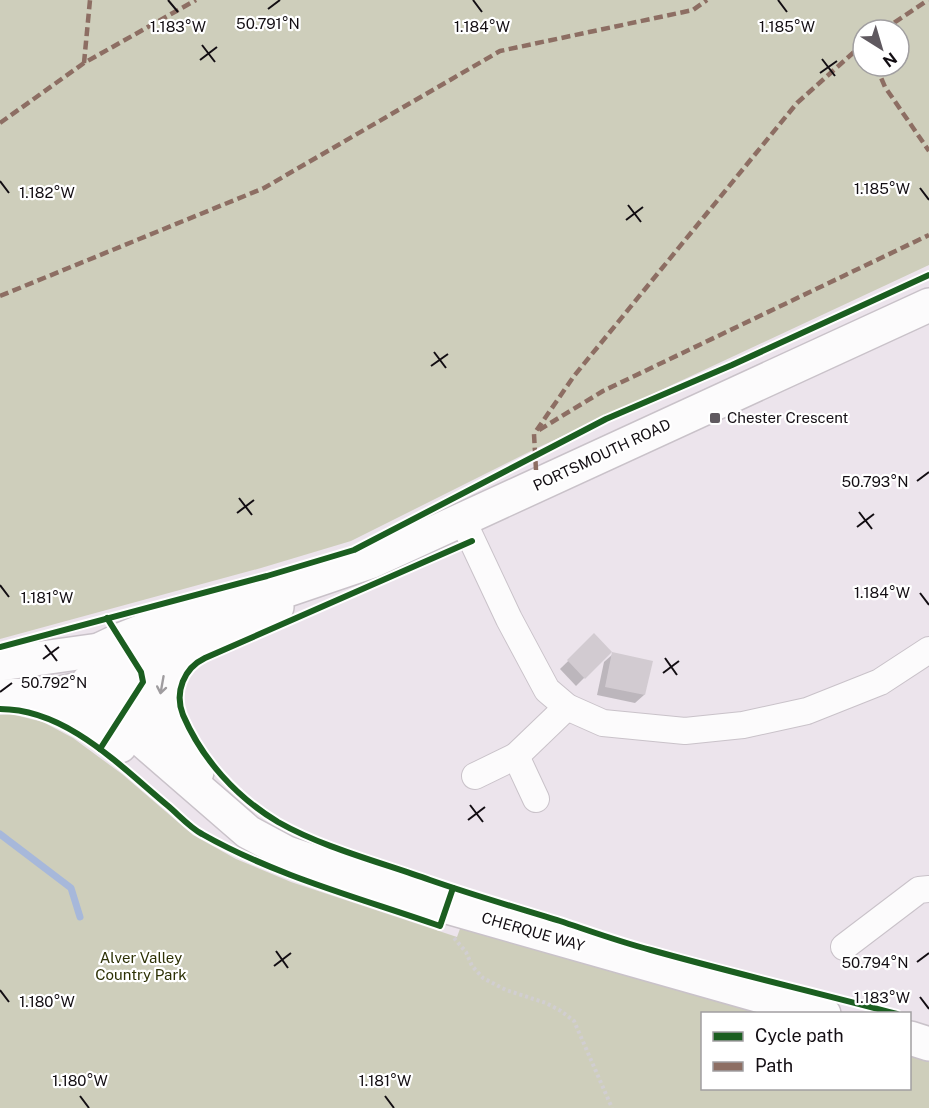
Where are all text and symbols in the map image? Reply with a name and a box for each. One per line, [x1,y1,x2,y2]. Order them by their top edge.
text: 50.791°N [236,15,300,32]
text: 1.183°W [150,18,206,35]
text: 1.184°W [454,18,510,35]
text: 1.185°W [759,18,815,35]
north arrow [851,18,911,78]
text: N [879,48,900,71]
text: 1.185°W [854,180,910,197]
text: 1.182°W [19,184,75,201]
place label: Chester Crescent [727,409,849,426]
marker: Chester Crescent [708,411,722,425]
street label: PORTSMOUTH ROAD [530,415,673,494]
text: 50.793°N [841,473,909,490]
text: 1.184°W [854,584,910,601]
text: 1.181°W [21,589,73,606]
text: 50.792°N [21,674,87,691]
one-way arrow [156,675,167,694]
street label: CHERQUE WAY [480,909,587,954]
park label: Alver Valley Country Park [95,949,187,983]
text: 50.794°N [841,954,909,971]
text: 1.183°W [854,989,910,1006]
text: 1.180°W [19,993,75,1010]
legend [701,1012,911,1090]
text: Cycle path [755,1025,844,1046]
text: Path [755,1055,793,1076]
text: 1.180°W [52,1072,108,1089]
text: 1.181°W [359,1072,411,1089]

